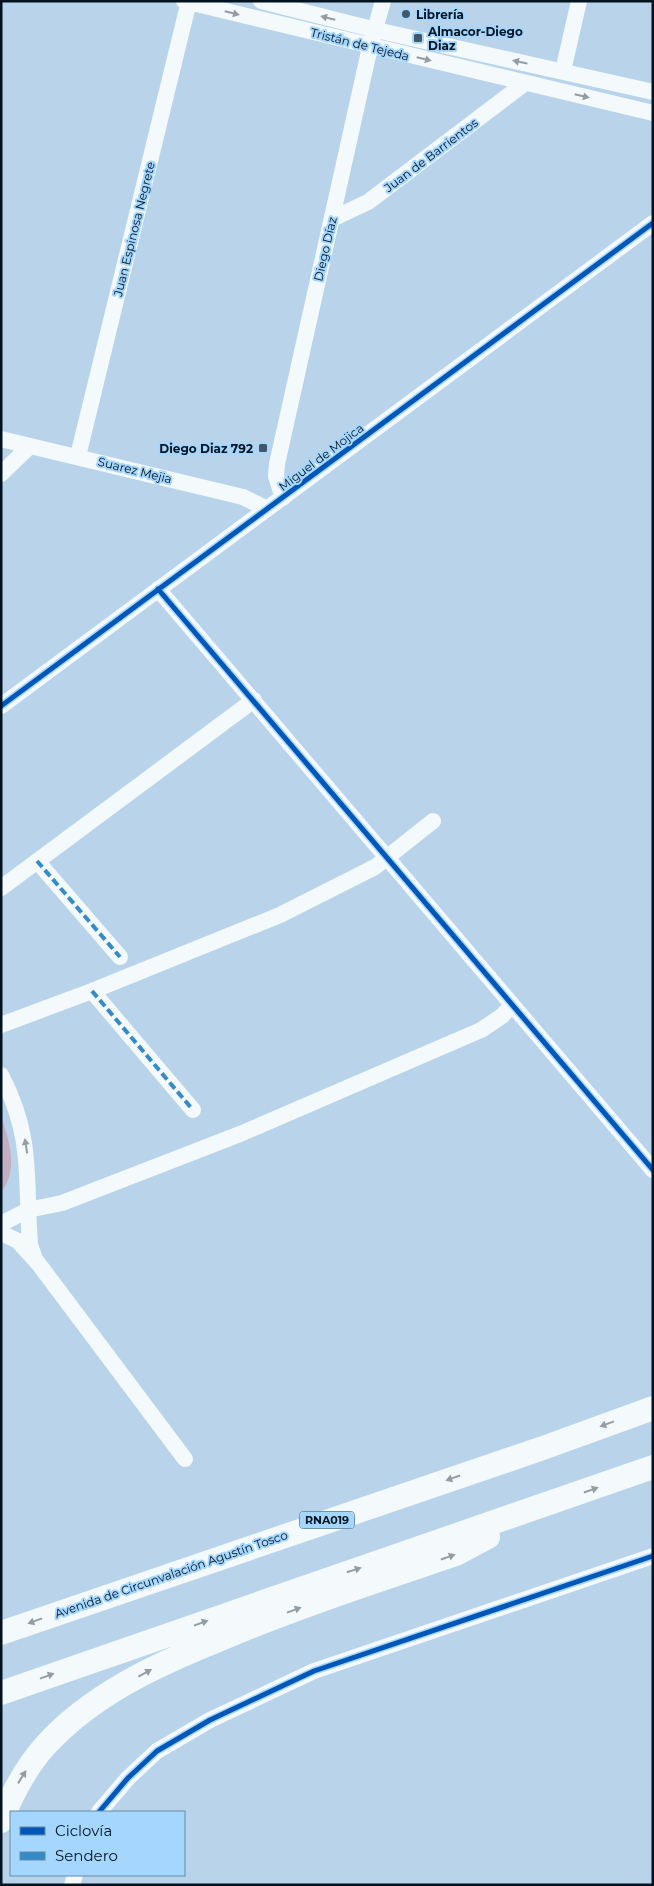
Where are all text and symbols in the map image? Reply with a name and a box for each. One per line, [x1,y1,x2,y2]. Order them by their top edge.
place label: Librería [416,7,464,22]
marker: Librería [400,8,412,20]
one-way arrow [224,9,239,17]
one-way arrow [321,14,336,22]
street label: Tristán de Tejeda [309,24,411,64]
place label: Almacor-Diego Diaz [427,24,523,53]
marker: Almacor-Diego Diaz [412,32,424,44]
one-way arrow [416,55,431,63]
one-way arrow [512,58,527,66]
one-way arrow [574,92,589,100]
street label: Juan de Barrientos [381,115,481,196]
street label: Juan Espinosa Negrete [110,160,158,299]
street label: Diego Díaz [310,215,340,283]
street label: Miguel de Mojica [276,420,366,494]
place label: Diego Diaz 792 [159,441,253,456]
marker: Diego Diaz 792 [257,442,269,454]
street label: Suarez Mejia [96,454,174,486]
one-way arrow [21,1137,29,1153]
one-way arrow [599,1420,614,1428]
one-way arrow [446,1474,461,1482]
one-way arrow [584,1485,599,1493]
road number: RNA019 [300,1512,354,1528]
street label: Avenida de Circunvalación Agustín Tosco [53,1527,289,1621]
one-way arrow [441,1553,456,1561]
one-way arrow [347,1566,362,1573]
one-way arrow [287,1606,302,1614]
one-way arrow [27,1617,42,1625]
one-way arrow [193,1619,208,1626]
one-way arrow [137,1669,152,1677]
one-way arrow [40,1672,55,1680]
one-way arrow [18,1771,27,1784]
legend [10,1811,185,1876]
text: Ciclovía [55,1821,112,1840]
text: Sendero [55,1846,118,1865]

